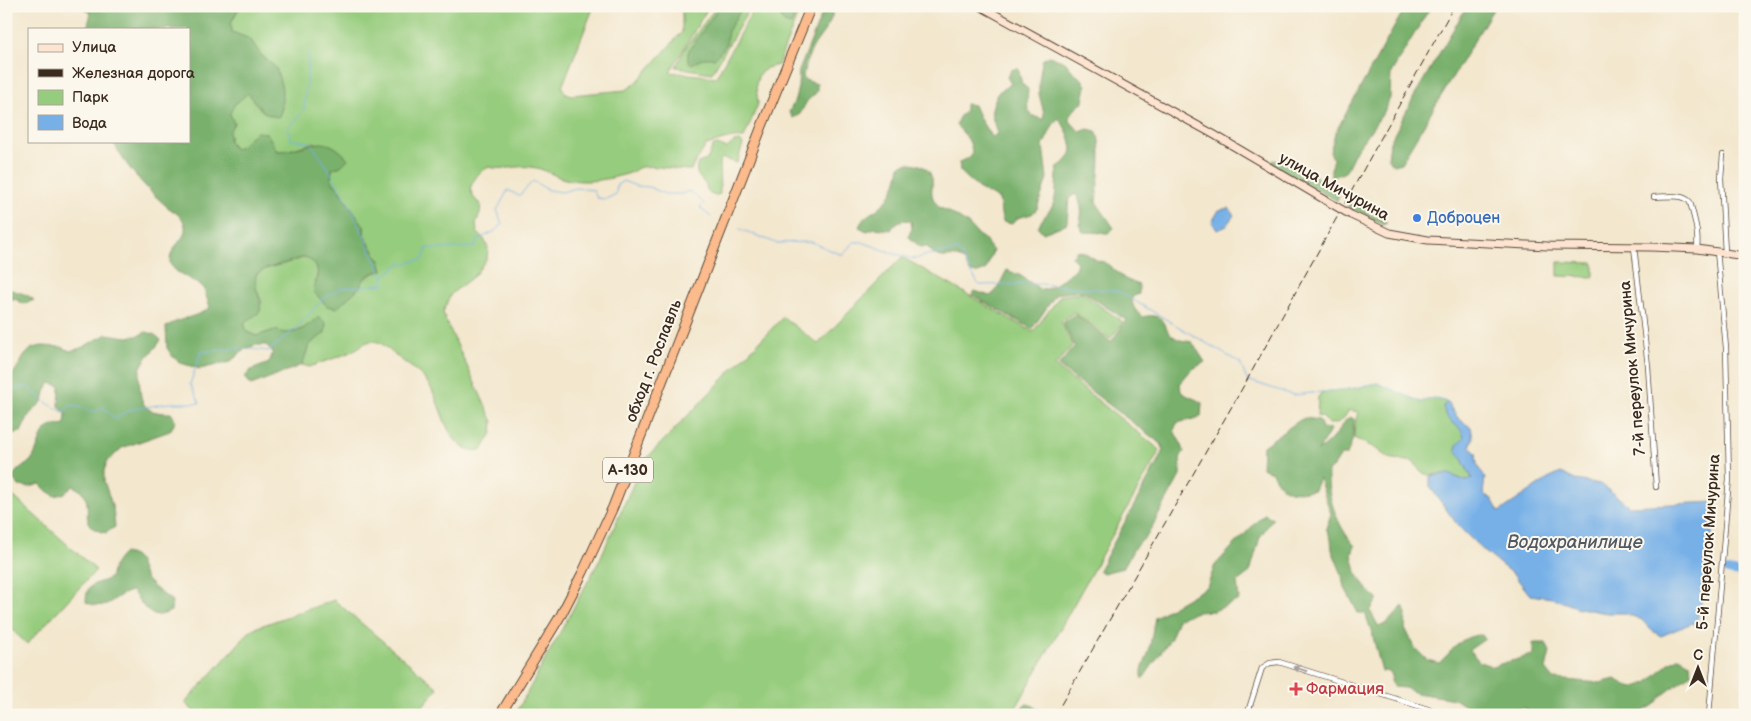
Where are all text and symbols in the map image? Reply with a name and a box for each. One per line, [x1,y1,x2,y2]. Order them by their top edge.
legend [28,28,190,142]
text: Улица [72,38,117,57]
text: Железная дорога [72,64,195,83]
text: Парк [72,88,109,107]
text: Вода [72,114,107,133]
street label: улица Мичурина [1276,149,1393,225]
place label: Доброцен [1427,209,1500,228]
marker: Доброцен [1411,212,1423,224]
street label: 7-й переулок Мичурина [1616,279,1650,456]
street label: обход г. Рославль [622,297,686,425]
street label: 5-й переулок Мичурина [1693,453,1725,631]
road number: А-130 [603,458,653,482]
water label: Водохранилище [1507,532,1643,553]
north arrow [1674,644,1724,694]
text: С [1693,647,1703,664]
one-way arrow [1292,664,1307,672]
place label: Фармация [1306,680,1384,699]
marker: Фармация [1290,683,1302,695]

